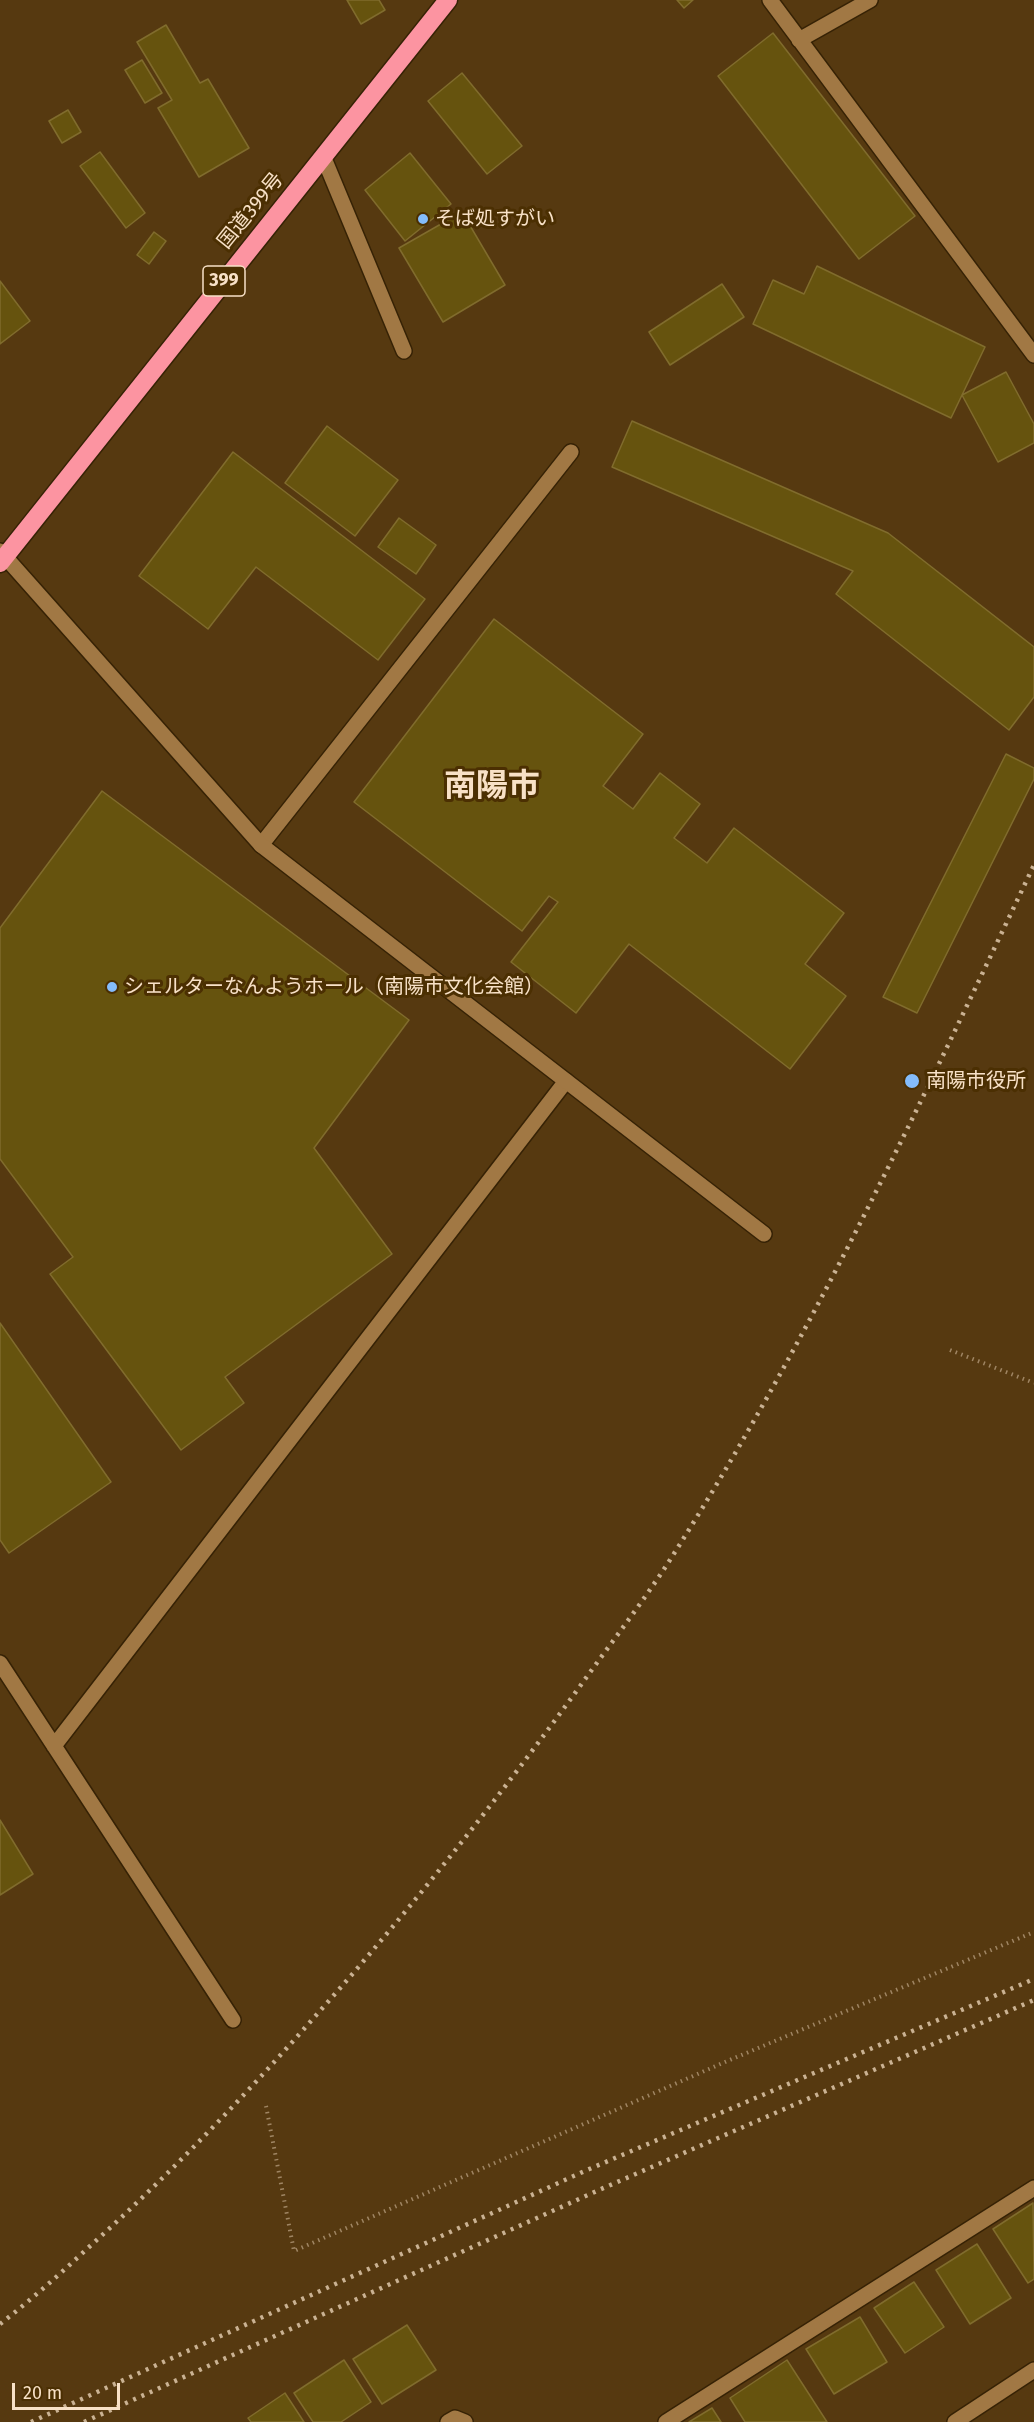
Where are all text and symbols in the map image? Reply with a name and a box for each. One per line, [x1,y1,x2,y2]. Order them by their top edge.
street label: 国道399号 [213,168,289,254]
place label: そば処すがい [435,207,555,231]
marker: そば処すがい [416,212,430,226]
road number: 399 [203,266,245,296]
district label: 南陽市 [444,768,540,806]
place label: シェルターなんようホール（南陽市文化会館） [124,975,544,999]
marker: シェルターなんようホール（南陽市文化会館） [105,980,119,994]
place label: 南陽市役所 [926,1069,1026,1093]
marker: 南陽市役所 [903,1072,921,1090]
scale bar [15,2371,123,2409]
text: 20 m [23,2382,62,2404]

